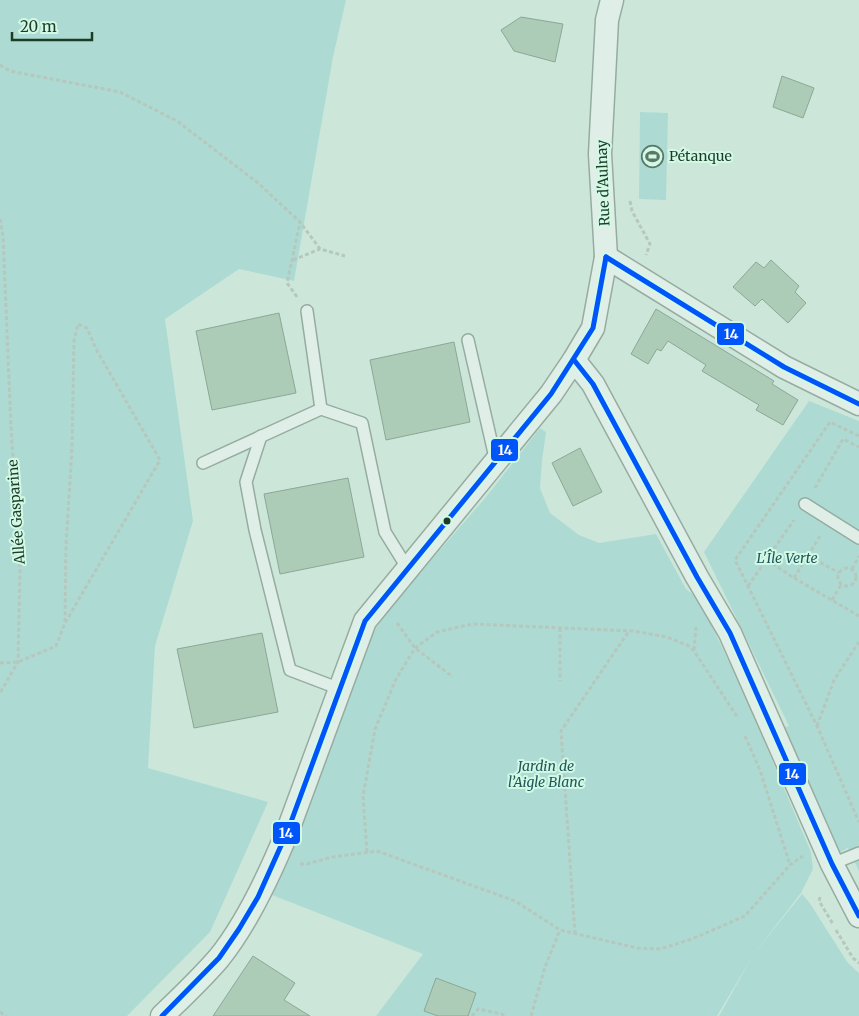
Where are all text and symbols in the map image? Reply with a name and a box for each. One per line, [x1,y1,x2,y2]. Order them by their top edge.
scale bar [12,10,92,42]
text: 20 m [20,17,57,36]
street label: Rue d'Aulnay [592,139,614,227]
sports icon: Pétanque [641,144,665,168]
place label: Pétanque [669,147,732,165]
line badge: 14 [716,322,745,346]
text: 14 [724,325,738,343]
line badge: 14 [490,438,519,462]
text: 14 [498,441,512,459]
street label: Allée Gasparine [3,459,29,566]
unlabelled marker [442,516,452,526]
park label: L'Île Verte [756,549,818,567]
park label: Jardin de l’Aigle Blanc [508,757,585,791]
line badge: 14 [778,762,807,786]
text: 14 [785,765,799,783]
line badge: 14 [272,821,301,845]
text: 14 [279,824,293,842]

